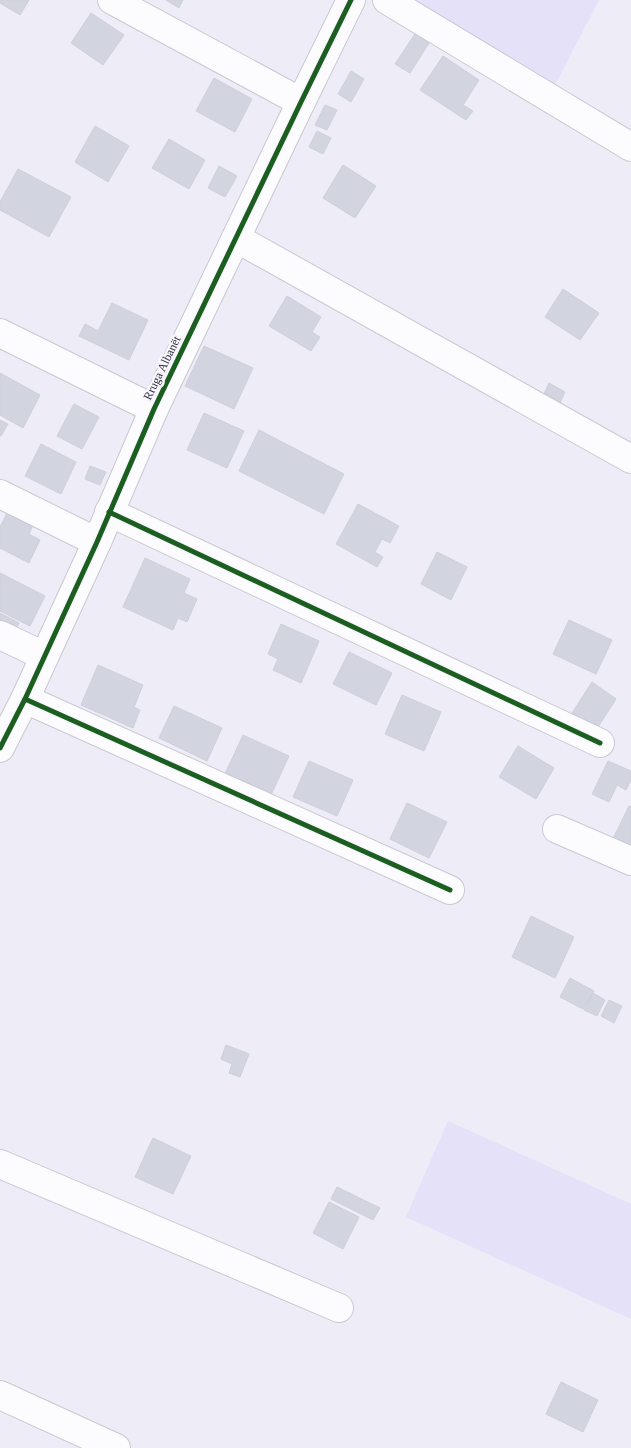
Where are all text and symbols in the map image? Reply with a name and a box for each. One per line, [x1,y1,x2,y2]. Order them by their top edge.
street label: Rruga Albanët [140,333,184,402]

